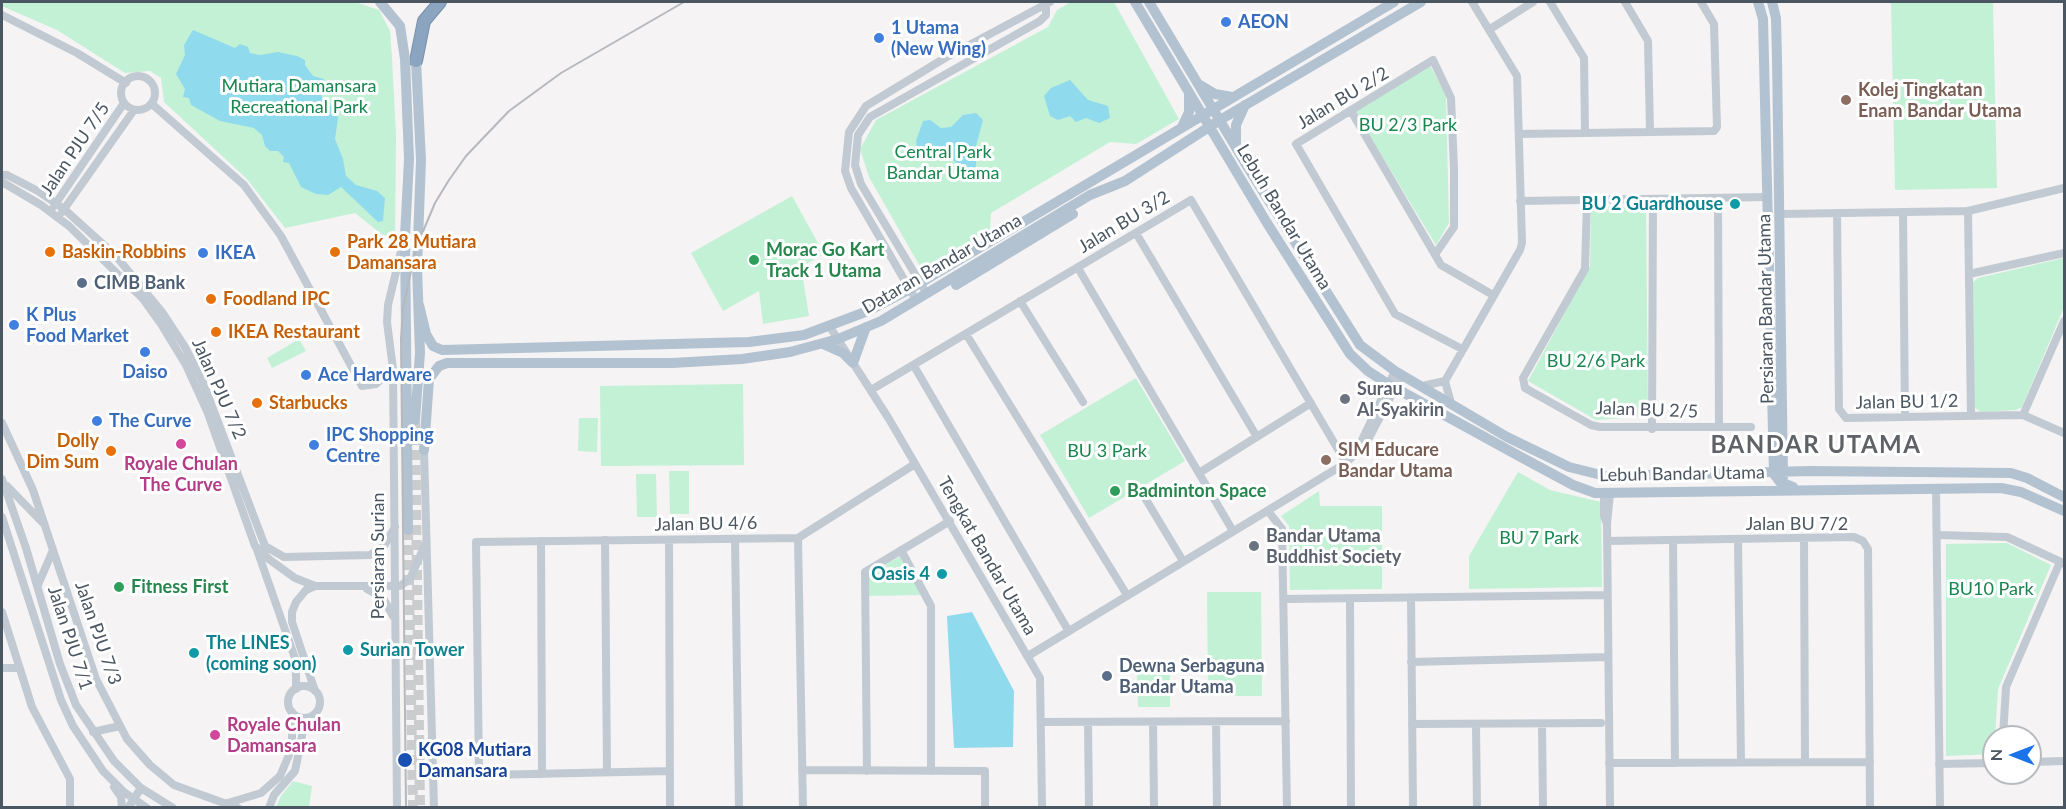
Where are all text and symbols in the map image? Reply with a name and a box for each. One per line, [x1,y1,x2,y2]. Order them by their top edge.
place label: AEON [1238,11,1289,33]
marker: AEON [1219,15,1233,29]
place label: 1 Utama (New Wing) [891,17,986,60]
marker: 1 Utama (New Wing) [872,31,886,45]
street label: Jalan BU 2/2 [1293,62,1393,134]
park label: Mutiara Damansara Recreational Park [222,75,376,118]
place label: Kolej Tingkatan Enam Bandar Utama [1858,79,2022,122]
marker: Kolej Tingkatan Enam Bandar Utama [1839,93,1853,107]
street label: Jalan PJU 7/5 [36,98,114,200]
park label: BU 2/3 Park [1359,114,1457,136]
street label: Lebuh Bandar Utama [1232,140,1336,294]
park label: Central Park Bandar Utama [887,141,999,184]
street label: Jalan BU 3/2 [1074,186,1174,258]
place label: BU 2 Guardhouse [1582,193,1723,215]
marker: BU 2 Guardhouse [1728,197,1742,211]
street label: Dataran Bandar Utama [858,210,1026,318]
street label: Persiaran Bandar Utama [1754,214,1778,404]
place label: Park 28 Mutiara Damansara [347,231,476,274]
place label: Morac Go Kart Track 1 Utama [766,239,884,282]
place label: Baskin-Robbins [62,241,186,263]
place label: IKEA [215,242,256,264]
marker: Baskin-Robbins [43,245,57,259]
marker: Park 28 Mutiara Damansara [328,245,342,259]
marker: IKEA [196,246,210,260]
marker: Morac Go Kart Track 1 Utama [747,253,761,267]
place label: CIMB Bank [94,272,185,294]
marker: CIMB Bank [75,276,89,290]
place label: Foodland IPC [223,288,330,310]
marker: Foodland IPC [204,292,218,306]
place label: K Plus Food Market [26,304,129,346]
marker: K Plus Food Market [7,318,21,332]
place label: IKEA Restaurant [228,321,360,343]
marker: IKEA Restaurant [209,325,223,339]
street label: Jalan PJU 7/2 [187,335,251,443]
marker: Daiso [138,345,152,359]
park label: BU 2/6 Park [1547,350,1645,372]
place label: Daiso [122,361,168,383]
place label: Ace Hardware [318,364,432,386]
marker: Ace Hardware [299,368,313,382]
place label: Surau Al-Syakirin [1357,378,1444,420]
street label: Jalan BU 1/2 [1856,390,1958,414]
place label: Starbucks [269,392,348,414]
marker: Surau Al-Syakirin [1338,392,1352,406]
marker: Starbucks [250,396,264,410]
street label: Jalan BU 2/5 [1595,397,1699,423]
place label: The Curve [109,410,191,432]
marker: The Curve [90,414,104,428]
place label: IPC Shopping Centre [326,424,434,466]
place label: Dolly Dim Sum [27,430,99,472]
district label: BANDAR UTAMA [1711,431,1921,459]
marker: Royale Chulan The Curve [174,437,188,451]
marker: IPC Shopping Centre [307,438,321,452]
place label: SIM Educare Bandar Utama [1338,439,1453,482]
park label: BU 3 Park [1067,440,1147,462]
marker: Dolly Dim Sum [104,444,118,458]
place label: Royale Chulan The Curve [124,453,238,496]
marker: SIM Educare Bandar Utama [1319,453,1333,467]
street label: Lebuh Bandar Utama [1599,462,1765,486]
street label: Tengkat Bandar Utama [933,473,1041,639]
place label: Badminton Space [1127,480,1266,502]
marker: Badminton Space [1108,484,1122,498]
street label: Persiaran Surian [367,493,389,619]
street label: Jalan BU 4/6 [655,512,757,536]
street label: Jalan BU 7/2 [1746,513,1848,535]
place label: Bandar Utama Buddhist Society [1266,525,1401,568]
park label: BU 7 Park [1499,527,1579,549]
marker: Bandar Utama Buddhist Society [1247,539,1261,553]
place label: Oasis 4 [871,563,930,585]
marker: Oasis 4 [935,567,949,581]
place label: Fitness First [131,576,228,598]
park label: BU10 Park [1948,578,2034,600]
street label: Jalan PJU 7/3 [70,579,126,687]
marker: Fitness First [112,580,126,594]
street label: Jalan PJU 7/1 [43,583,97,693]
place label: The LINES (coming soon) [206,632,316,674]
place label: Surian Tower [360,639,464,661]
marker: Surian Tower [341,643,355,657]
marker: The LINES (coming soon) [187,646,201,660]
place label: Dewna Serbaguna Bandar Utama [1119,655,1265,698]
marker: Dewna Serbaguna Bandar Utama [1100,669,1114,683]
place label: Royale Chulan Damansara [227,714,341,756]
north arrow [1982,725,2042,785]
marker: Royale Chulan Damansara [208,728,222,742]
place label: KG08 Mutiara Damansara [418,739,531,782]
text: N [1986,749,2005,761]
marker: KG08 Mutiara Damansara [396,751,414,769]

